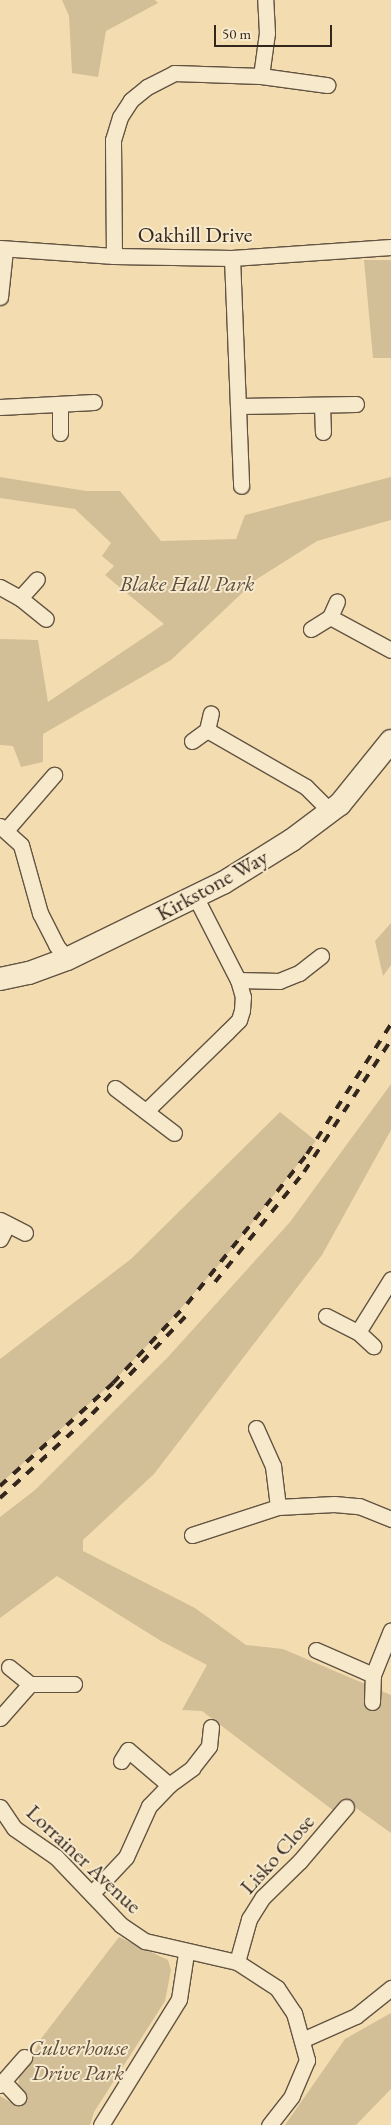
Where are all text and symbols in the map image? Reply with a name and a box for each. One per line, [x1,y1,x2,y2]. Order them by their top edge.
scale bar [216,15,334,47]
text: 50 m [222,24,251,43]
street label: Oakhill Drive [138,222,252,248]
park label: Blake Hall Park [120,571,254,597]
street label: Kirkstone Way [152,843,272,927]
street label: Lorrainer Avenue [21,1799,147,1919]
street label: Lisko Close [234,1809,320,1899]
park label: Culverhouse Drive Park [28,2034,128,2086]

